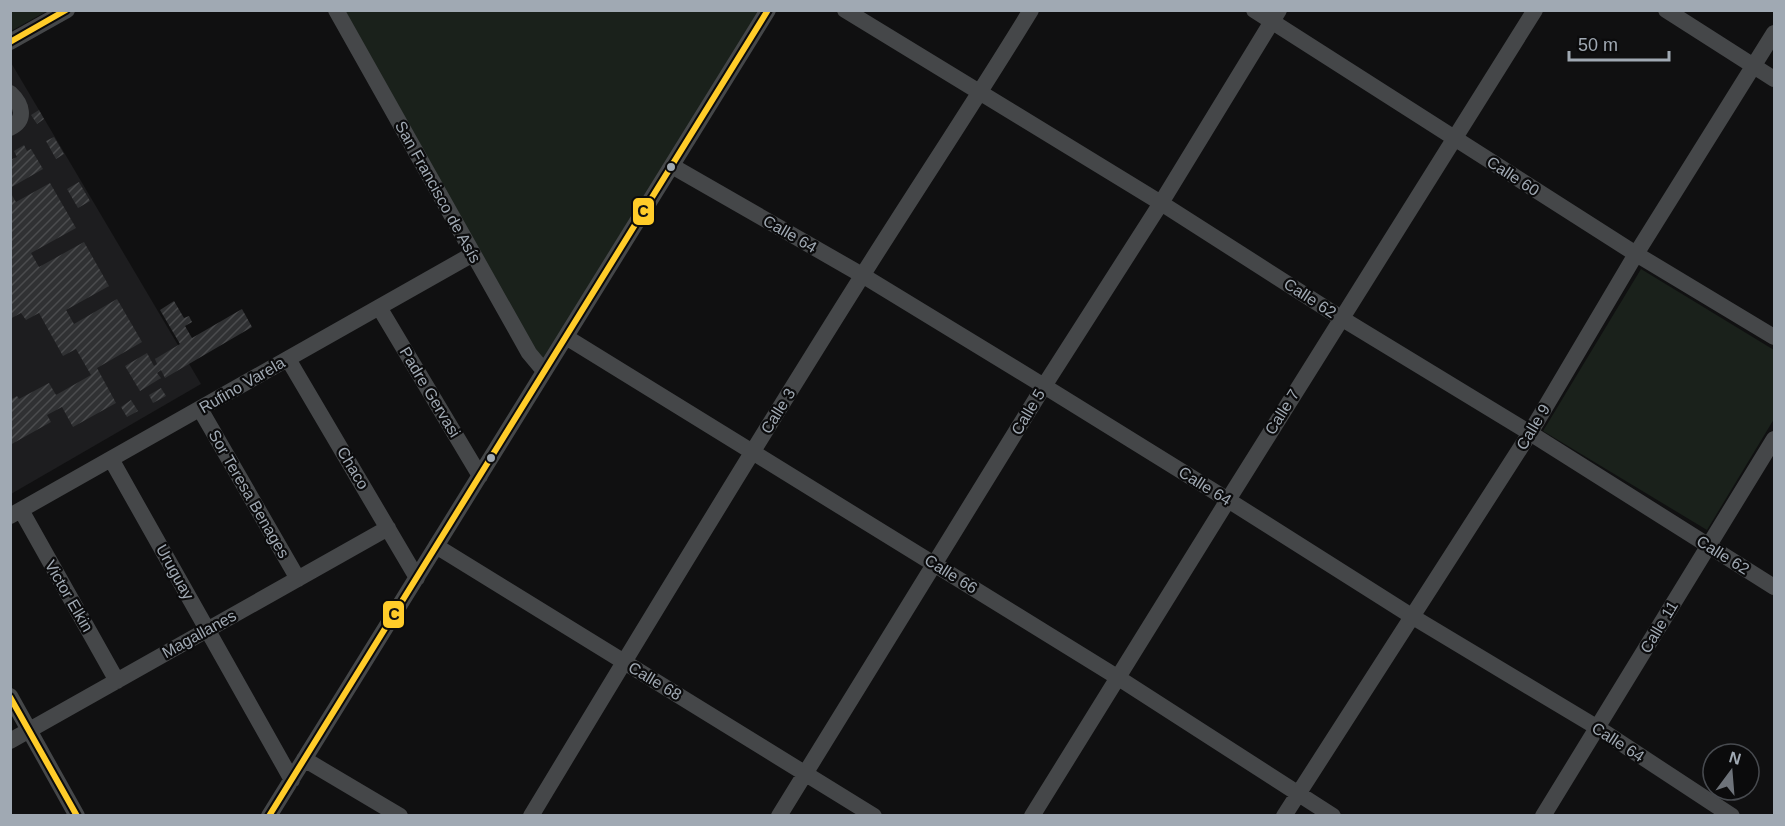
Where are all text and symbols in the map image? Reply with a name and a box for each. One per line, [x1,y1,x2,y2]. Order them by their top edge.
scale bar [1569,24,1670,62]
text: 50 m [1578,35,1618,55]
street label: San Francisco de Asís [392,118,484,266]
street label: Calle 60 [1484,153,1542,199]
unlabelled marker [665,161,677,173]
line badge: C [632,197,655,226]
text: C [637,203,649,220]
street label: Calle 64 [760,212,820,256]
street label: Calle 62 [1281,275,1339,321]
street label: Padre Gervasi [396,344,464,440]
street label: Rufino Varela [196,354,288,416]
street label: Calle 3 [758,385,798,437]
street label: Calle 5 [1008,386,1048,438]
street label: Calle 7 [1262,386,1302,438]
street label: Calle 9 [1513,401,1553,453]
street label: Sor Teresa Benages [205,427,293,561]
street label: Chaco [334,444,372,492]
unlabelled marker [485,452,497,464]
street label: Calle 64 [1176,463,1234,509]
street label: Calle 62 [1694,532,1752,578]
street label: Uruguay [153,541,197,603]
street label: Calle 66 [922,551,980,597]
street label: Victor Elkin [42,557,96,635]
street label: Calle 11 [1637,598,1681,656]
line badge: C [382,600,405,629]
text: C [388,606,400,623]
street label: Magallanes [159,607,239,661]
street label: Calle 68 [625,659,685,703]
street label: Calle 64 [1589,719,1647,765]
north arrow [1701,742,1761,802]
text: N [1727,748,1743,768]

